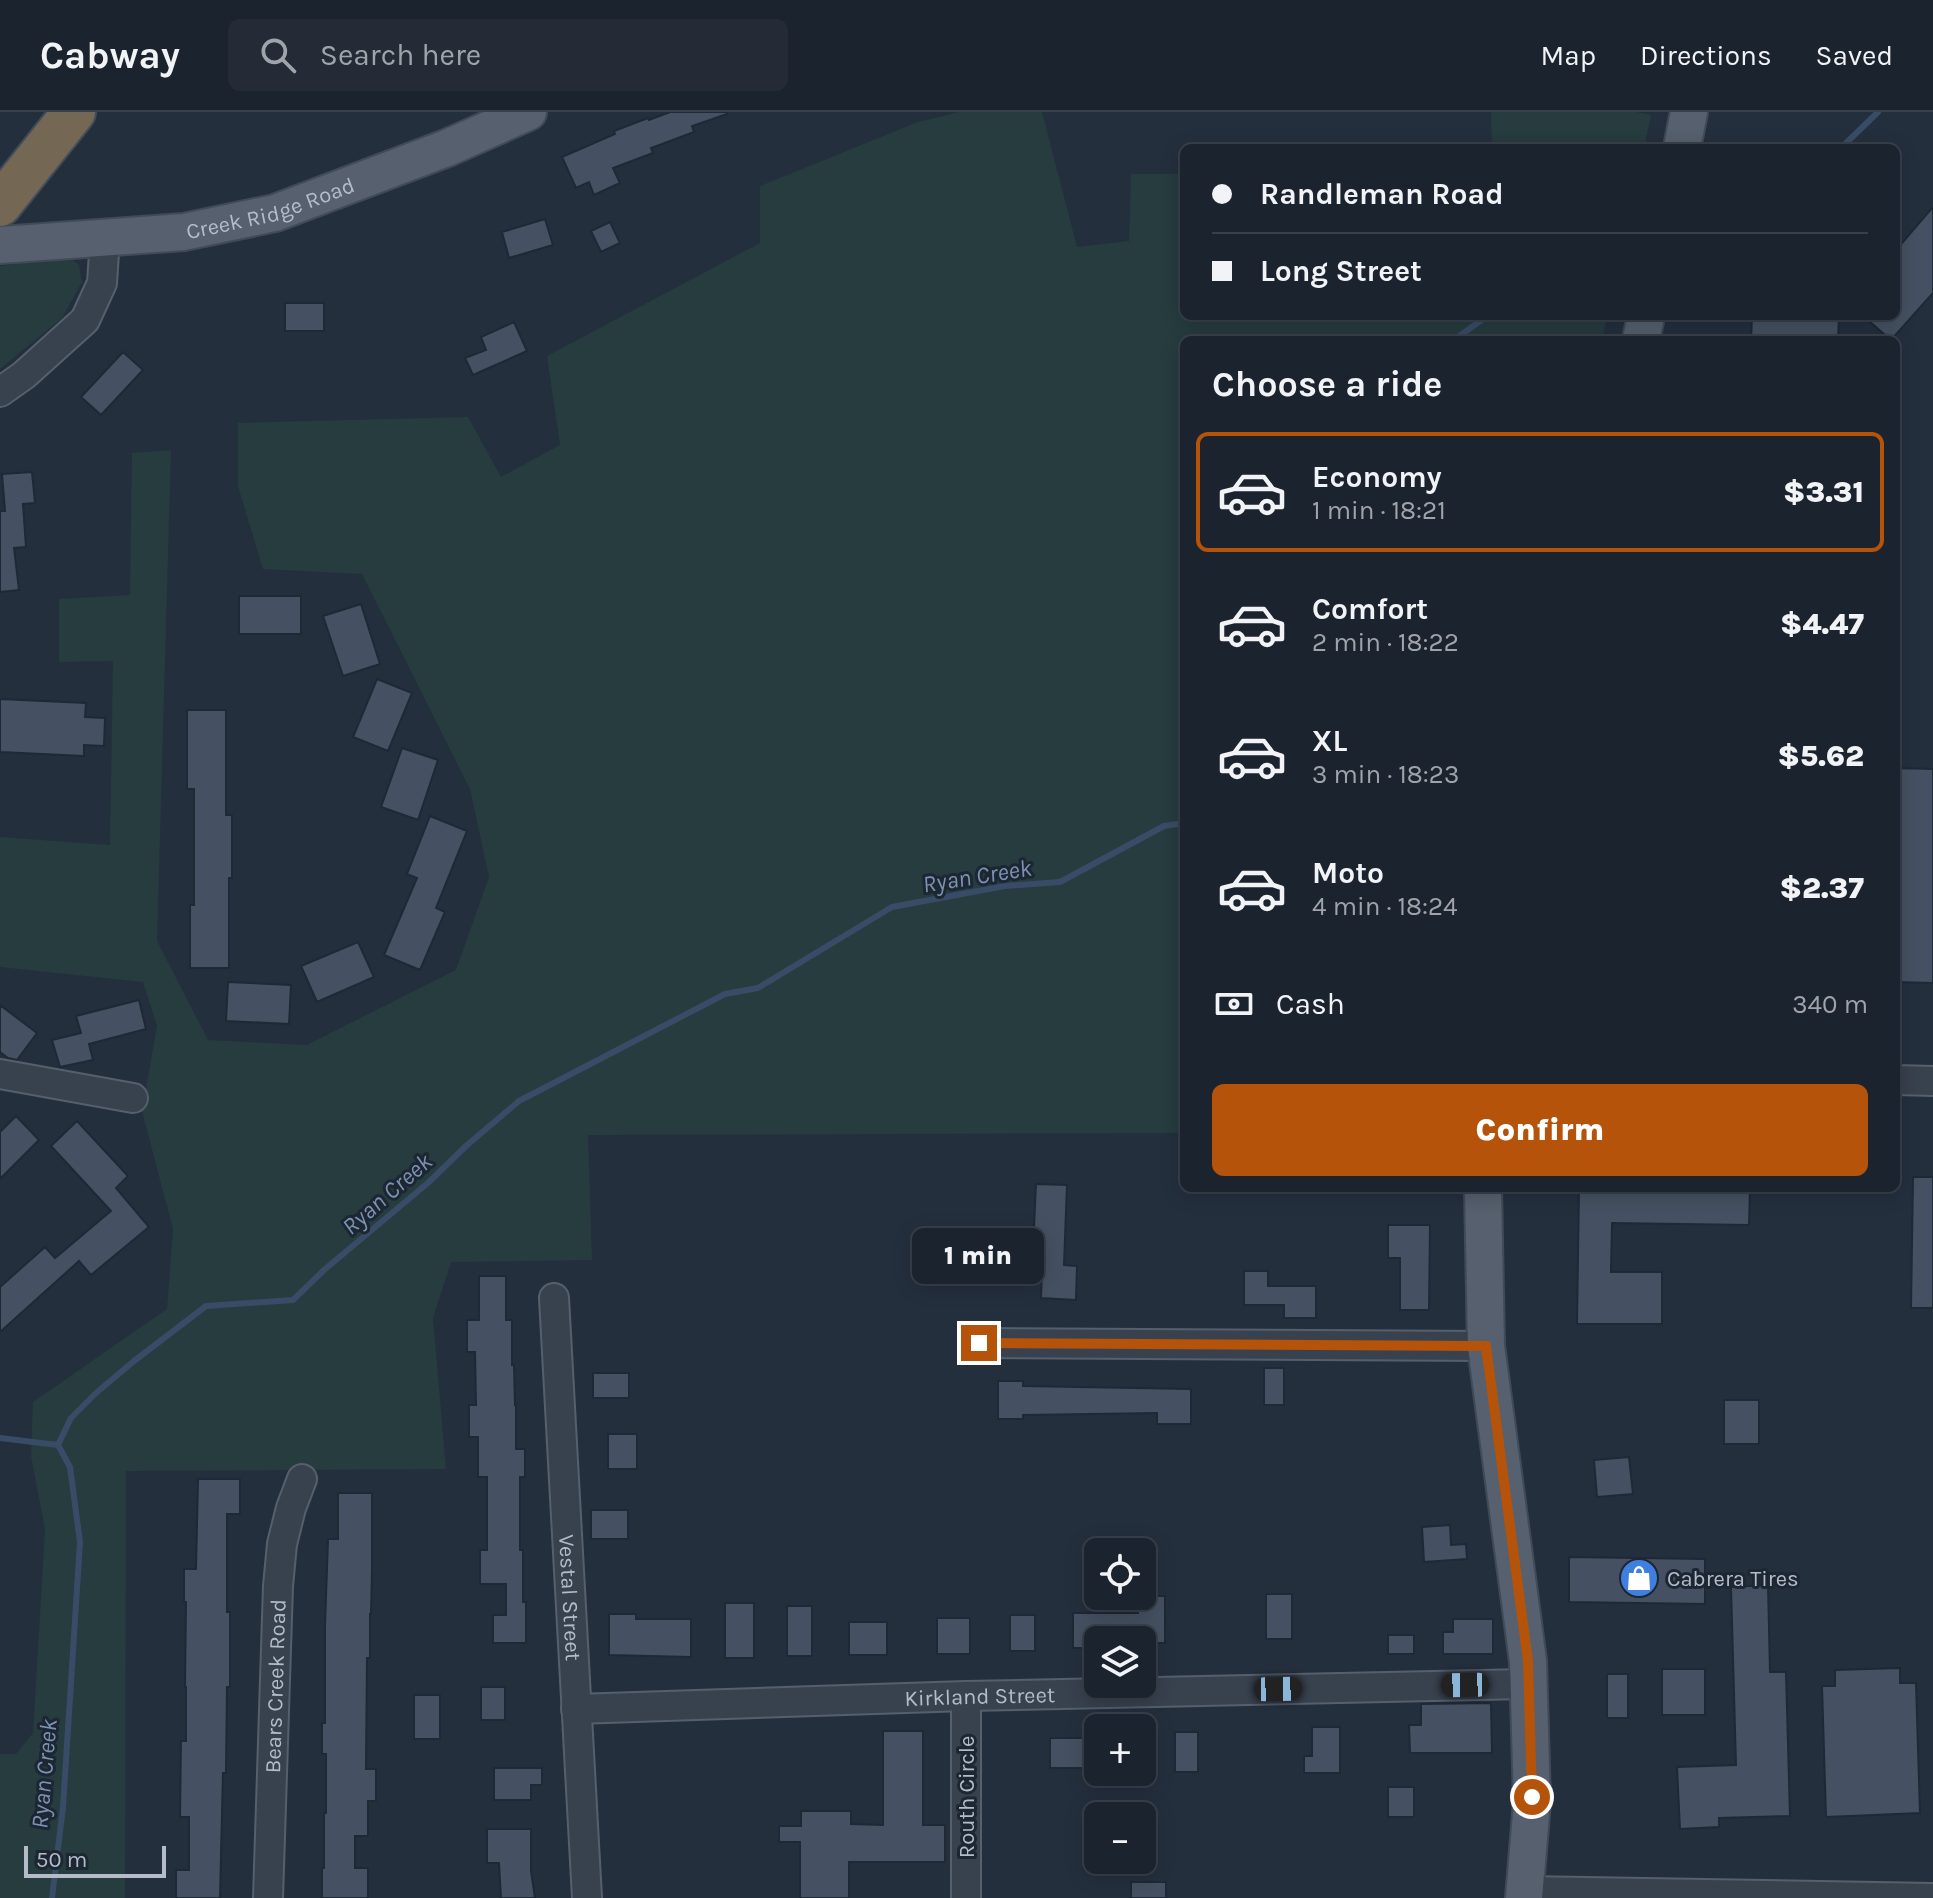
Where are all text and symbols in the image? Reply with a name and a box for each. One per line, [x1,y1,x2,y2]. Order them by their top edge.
search box [228,19,788,91]
text: Cabway [40,33,180,78]
icon: search [256,33,300,77]
text: Search here [320,37,481,73]
text: Map [1541,39,1596,72]
text: Directions [1640,39,1772,72]
text: Saved [1816,39,1893,72]
street label: Creek Ridge Road [184,172,358,245]
text: Randleman Road [1260,176,1504,212]
text: Long Street [1260,253,1422,289]
text: Choose a ride [1212,363,1442,405]
icon: car [1216,456,1288,528]
text: Economy [1312,459,1442,495]
text: $3.31 [1783,474,1864,510]
text: 1 min · 18:21 [1312,495,1446,526]
icon: car [1216,588,1288,660]
text: Comfort [1312,591,1428,627]
text: $4.47 [1780,606,1864,642]
text: 2 min · 18:22 [1312,627,1459,658]
icon: car [1216,720,1288,792]
text: XL [1312,723,1347,759]
text: $5.62 [1778,738,1864,774]
text: 3 min · 18:23 [1312,759,1459,790]
icon: car [1216,852,1288,924]
water label: Ryan Creek [921,853,1034,898]
text: Moto [1312,855,1384,891]
text: $2.37 [1779,870,1864,906]
text: 4 min · 18:24 [1312,891,1458,922]
icon: cash [1212,982,1256,1026]
text: Cash [1276,986,1345,1022]
text: 340 m [1792,989,1868,1020]
button: Confirm [1212,1084,1868,1176]
water label: Ryan Creek [336,1147,438,1241]
callout: 1 min [913,1227,1045,1283]
text: 1 min [944,1240,1012,1271]
route end [961,1325,997,1361]
street label: Vestal Street [553,1534,586,1662]
map controls [1084,1538,1156,1874]
button: locate [1084,1538,1156,1610]
shop icon: Cabrera Tires [1618,1557,1660,1599]
place label: Cabrera Tires [1667,1566,1799,1592]
street label: Bears Creek Road [260,1599,292,1774]
button: layers [1084,1626,1156,1698]
car [1441,1673,1489,1697]
car [1254,1677,1302,1701]
street label: Kirkland Street [904,1682,1055,1712]
button: + [1084,1714,1156,1786]
water label: Ryan Creek [25,1717,63,1830]
street label: Routh Circle [954,1736,980,1858]
route start [1514,1779,1550,1815]
button: − [1084,1802,1156,1874]
scale bar [24,1842,166,1878]
text: 50 m [36,1847,87,1873]

